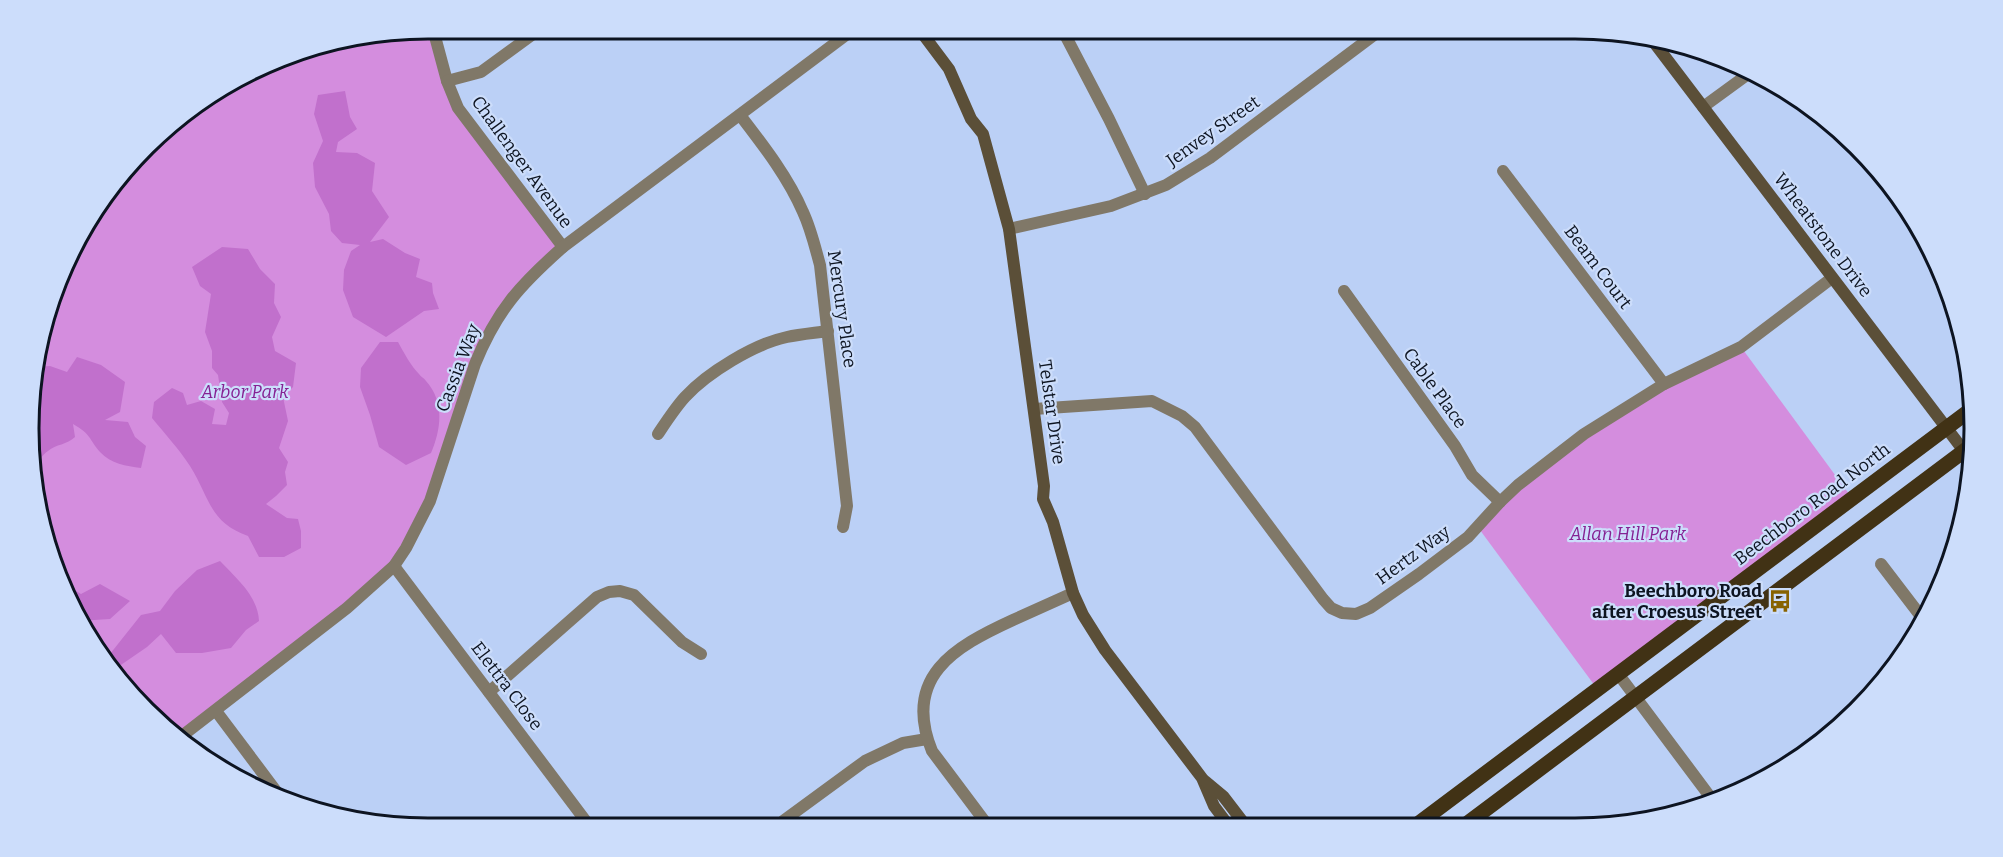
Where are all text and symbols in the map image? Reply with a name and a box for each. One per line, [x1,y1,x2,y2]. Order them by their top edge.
street label: Jenvey Street [1161,90,1264,172]
street label: Challenger Avenue [467,92,577,232]
street label: Wheatstone Drive [1769,169,1877,301]
street label: Beam Court [1559,221,1637,314]
street label: Mercury Place [823,249,861,369]
street label: Cassia Way [431,320,485,415]
street label: Cable Place [1398,343,1472,433]
street label: Telstar Drive [1034,358,1070,466]
park label: Arbor Park [200,381,289,403]
street label: Beechboro Road North [1730,438,1894,570]
street label: Hertz Way [1372,520,1455,589]
park label: Allan Hill Park [1569,523,1686,545]
place label: Beechboro Road after Croesus Street [1592,580,1762,623]
bus stop icon: Beechboro Road after Croesus Street [1767,588,1793,614]
street label: Elettra Close [467,637,547,735]

